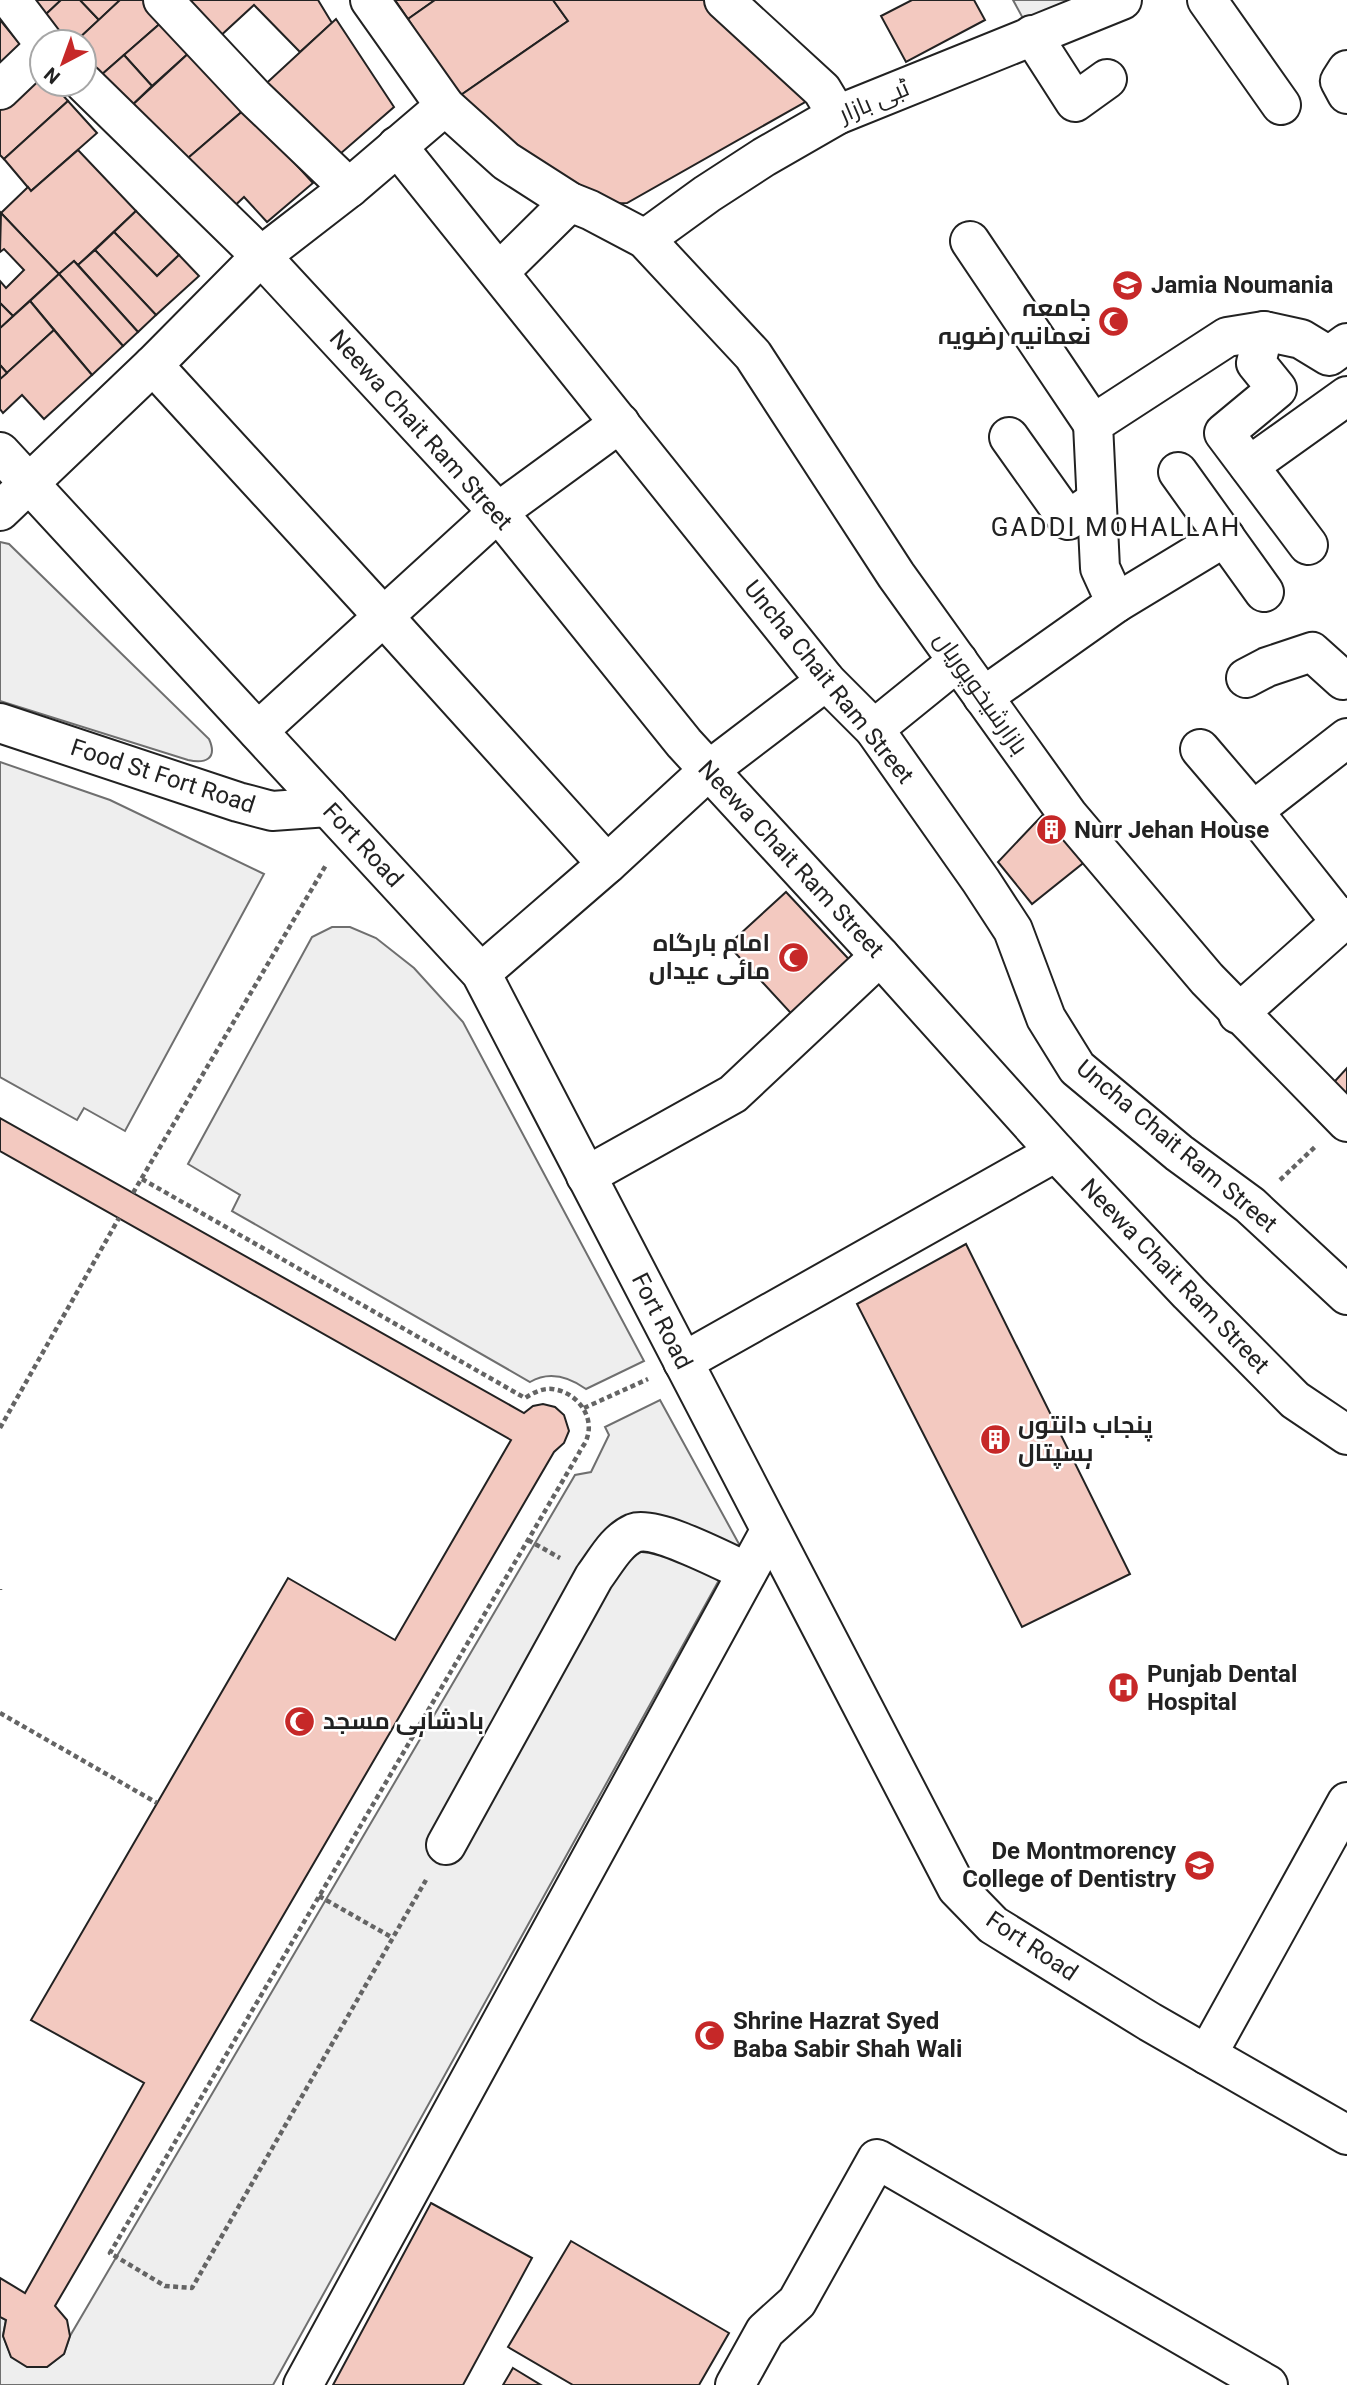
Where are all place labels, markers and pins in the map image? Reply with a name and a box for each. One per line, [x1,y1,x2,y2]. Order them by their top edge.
school or university icon: Jamia Noumania [1111,268,1145,302]
place label: Jamia Noumania [1151,271,1334,299]
place label: جامعہ نعمانیہ رضویہ [938,294,1091,350]
mosque icon: جامعہ نعمانیہ رضویہ [1097,305,1131,339]
building icon: Nurr Jehan House [1034,813,1068,847]
place label: Nurr Jehan House [1074,816,1269,844]
place label: امام بارگاہ مائی عیداں [649,929,770,985]
mosque icon: امام بارگاہ مائی عیداں [776,940,810,974]
place label: پنجاب دانتوں ہسپتال [1018,1411,1153,1469]
building icon: پنجاب دانتوں ہسپتال [978,1422,1012,1456]
place label: Punjab Dental Hospital [1147,1660,1297,1716]
hospital icon: Punjab Dental Hospital [1107,1671,1141,1705]
mosque icon: بادشاہی مسجد [283,1704,317,1738]
place label: بادشاہی مسجد [323,1707,484,1737]
place label: De Montmorency College of Dentistry [962,1837,1177,1893]
school or university icon: De Montmorency College of Dentistry [1182,1848,1216,1882]
place label: Shrine Hazrat Syed Baba Sabir Shah Wali [733,2007,962,2063]
mosque icon: Shrine Hazrat Syed Baba Sabir Shah Wali [693,2018,727,2052]

